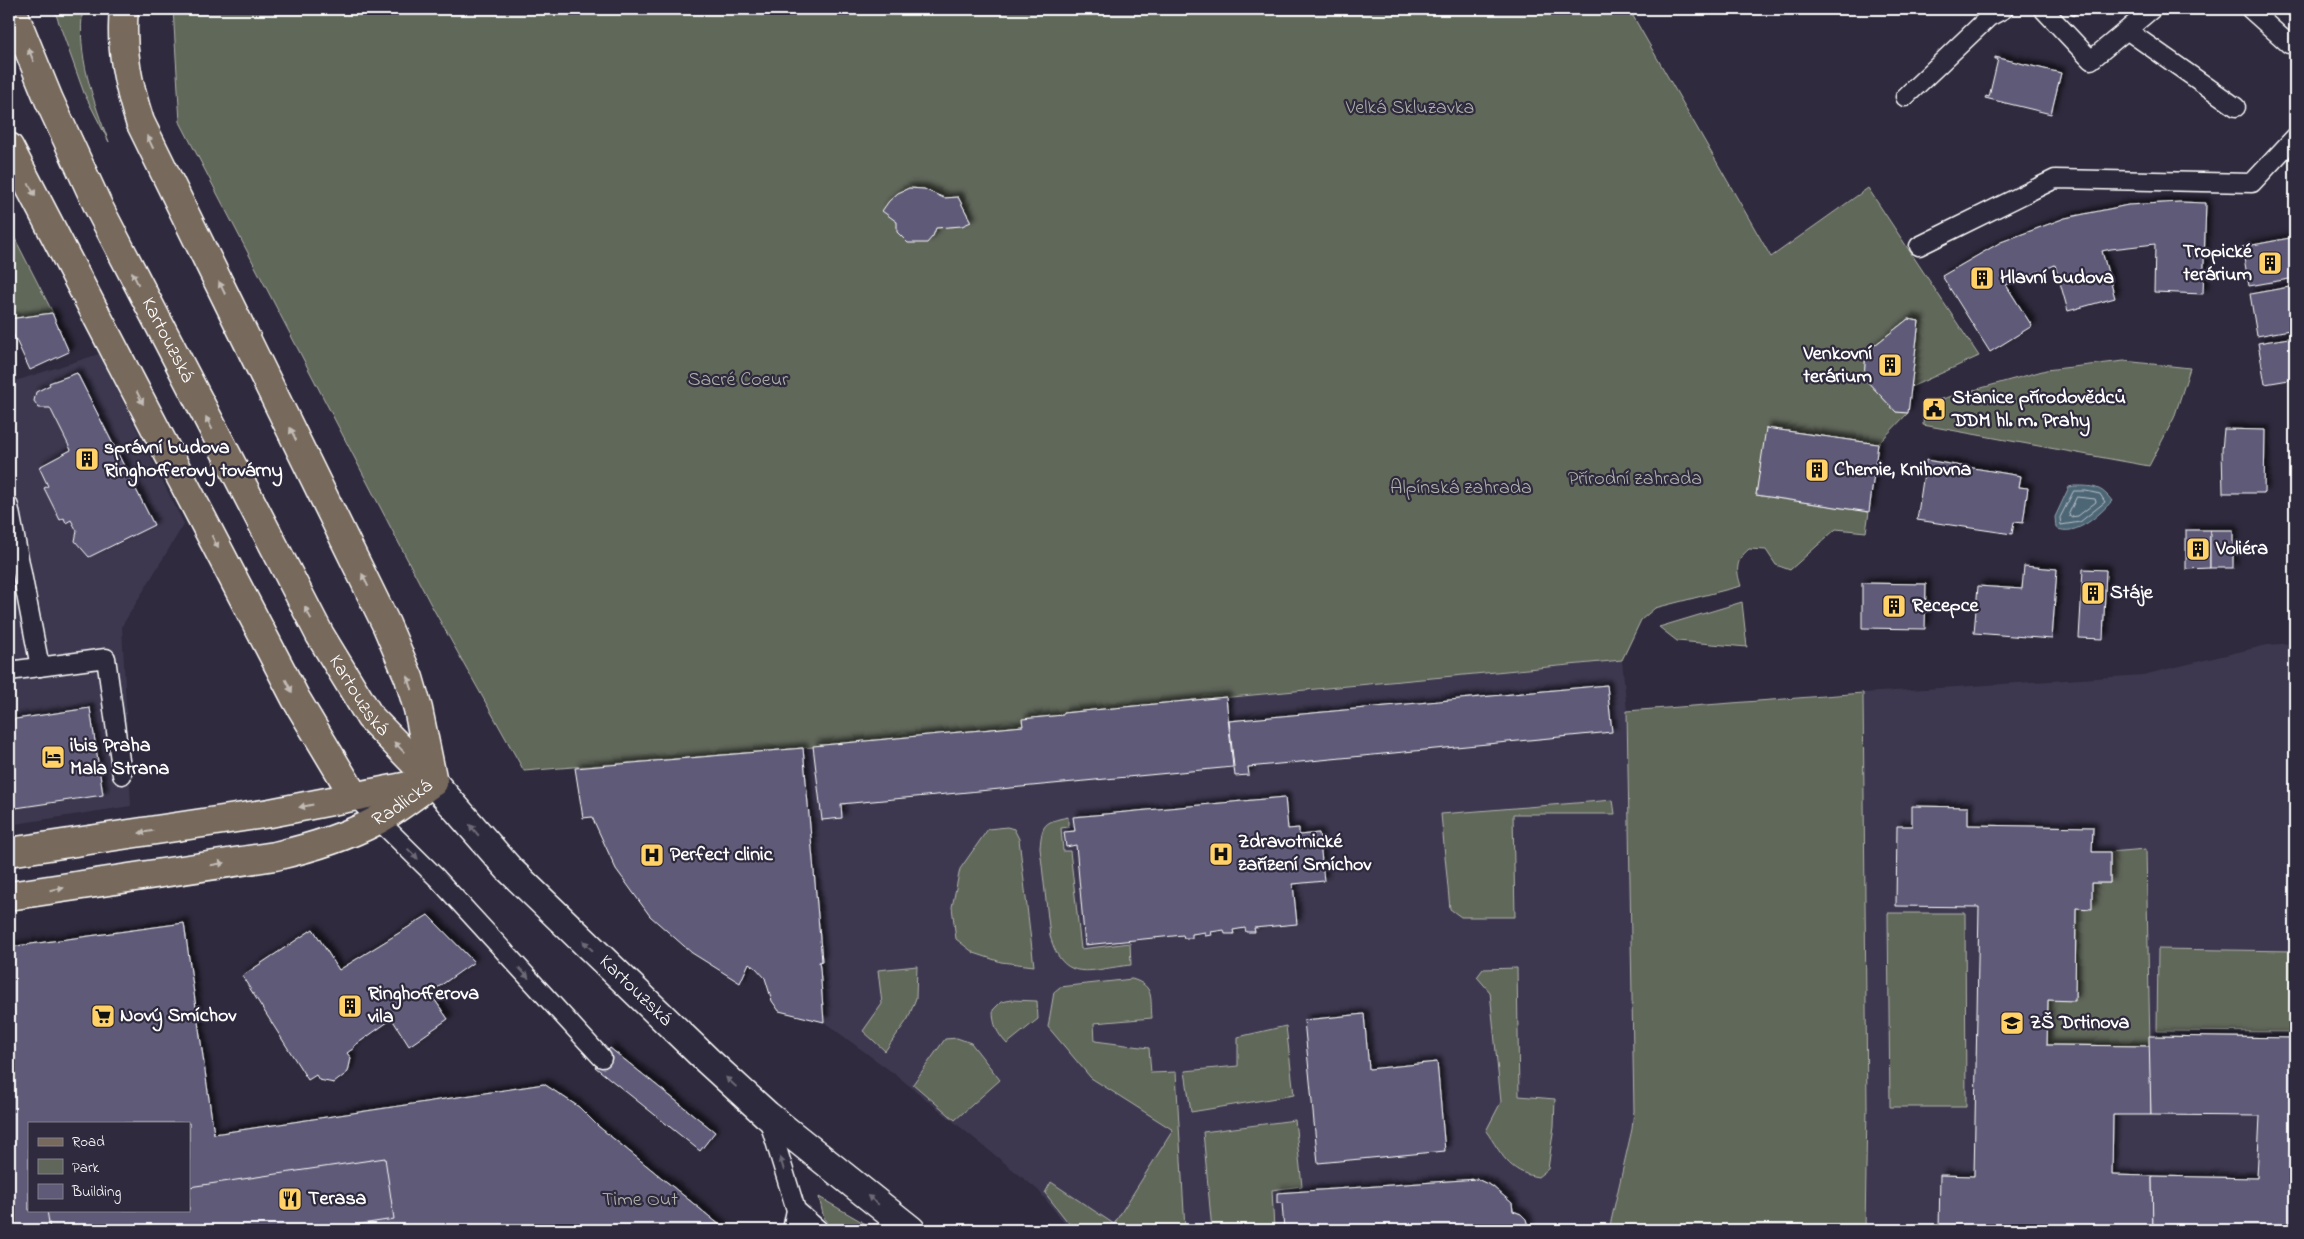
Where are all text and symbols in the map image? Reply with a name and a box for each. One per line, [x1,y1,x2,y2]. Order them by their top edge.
one-way arrow [26,48,34,62]
park label: Velká Skluzavka [1345,94,1474,123]
one-way arrow [146,135,154,150]
one-way arrow [27,183,36,197]
place label: Tropické terárium [2182,238,2253,290]
building icon: Tropické terárium [2257,250,2283,276]
place label: Hlavní budova [2000,264,2114,293]
building icon: Hlavní budova [1969,265,1995,291]
one-way arrow [131,271,139,285]
one-way arrow [218,281,226,296]
street label: Kartouzská [133,292,202,388]
place label: Venkovní terárium [1802,340,1872,392]
building icon: Venkovní terárium [1877,352,1903,378]
park label: Sacré Coeur [688,366,789,395]
place label: Stanice přírodovědců DDM hl. m. Prahy [1951,384,2126,437]
one-way arrow [136,390,144,405]
public building icon: Stanice přírodovědců DDM hl. m. Prahy [1921,396,1947,422]
one-way arrow [205,415,213,430]
one-way arrow [289,427,297,442]
place label: správní budova Ringhofferovy továrny [104,434,283,487]
building icon: správní budova Ringhofferovy továrny [74,446,100,472]
place label: Chemie, Knihovna [1834,456,1972,485]
building icon: Chemie, Knihovna [1804,457,1830,483]
park label: Přírodní zahrada [1568,465,1702,494]
park label: Alpínská zahrada [1390,474,1532,503]
one-way arrow [211,535,219,549]
place label: Voliéra [2215,535,2268,564]
building icon: Voliéra [2185,536,2211,562]
one-way arrow [360,573,368,587]
place label: Stáje [2110,579,2154,608]
building icon: Stáje [2080,580,2106,606]
place label: Recepce [1912,592,1980,621]
building icon: Recepce [1881,593,1907,619]
one-way arrow [304,606,312,620]
street label: Kartouzská [321,649,396,743]
one-way arrow [406,676,414,691]
one-way arrow [285,679,293,693]
place label: ibis Praha Mala Strana [70,732,170,784]
one-way arrow [393,741,405,753]
hotel icon: ibis Praha Mala Strana [40,744,66,770]
street label: Radlická [367,772,439,835]
one-way arrow [297,802,313,810]
one-way arrow [468,824,479,837]
one-way arrow [137,828,153,836]
place label: Zdravotnické zařízení Smíchov [1238,828,1373,880]
place label: Perfect clinic [670,841,774,870]
hospital icon: Zdravotnické zařízení Smíchov [1208,841,1234,867]
hospital icon: Perfect clinic [639,842,665,868]
one-way arrow [406,848,418,860]
one-way arrow [210,860,226,868]
one-way arrow [49,884,65,892]
one-way arrow [582,940,594,952]
street label: Kartouzská [592,948,679,1033]
one-way arrow [518,966,530,978]
place label: Ringhofferova vila [367,980,479,1032]
building icon: Ringhofferova vila [337,993,363,1019]
place label: Nový Smíchov [120,1002,237,1032]
supermarket icon: Nový Smíchov [90,1003,116,1029]
place label: ZŠ Drtinova [2030,1009,2129,1038]
school or university icon: ZŠ Drtinova [1999,1010,2025,1036]
one-way arrow [725,1076,737,1088]
legend [28,1122,190,1212]
text: Road [72,1131,105,1153]
one-way arrow [777,1156,785,1171]
text: Park [72,1157,100,1179]
text: Building [71,1181,121,1204]
place label: Terasa [308,1185,367,1214]
restaurant icon: Terasa [277,1186,303,1212]
park label: Time Out [602,1186,678,1215]
one-way arrow [867,1194,880,1205]

